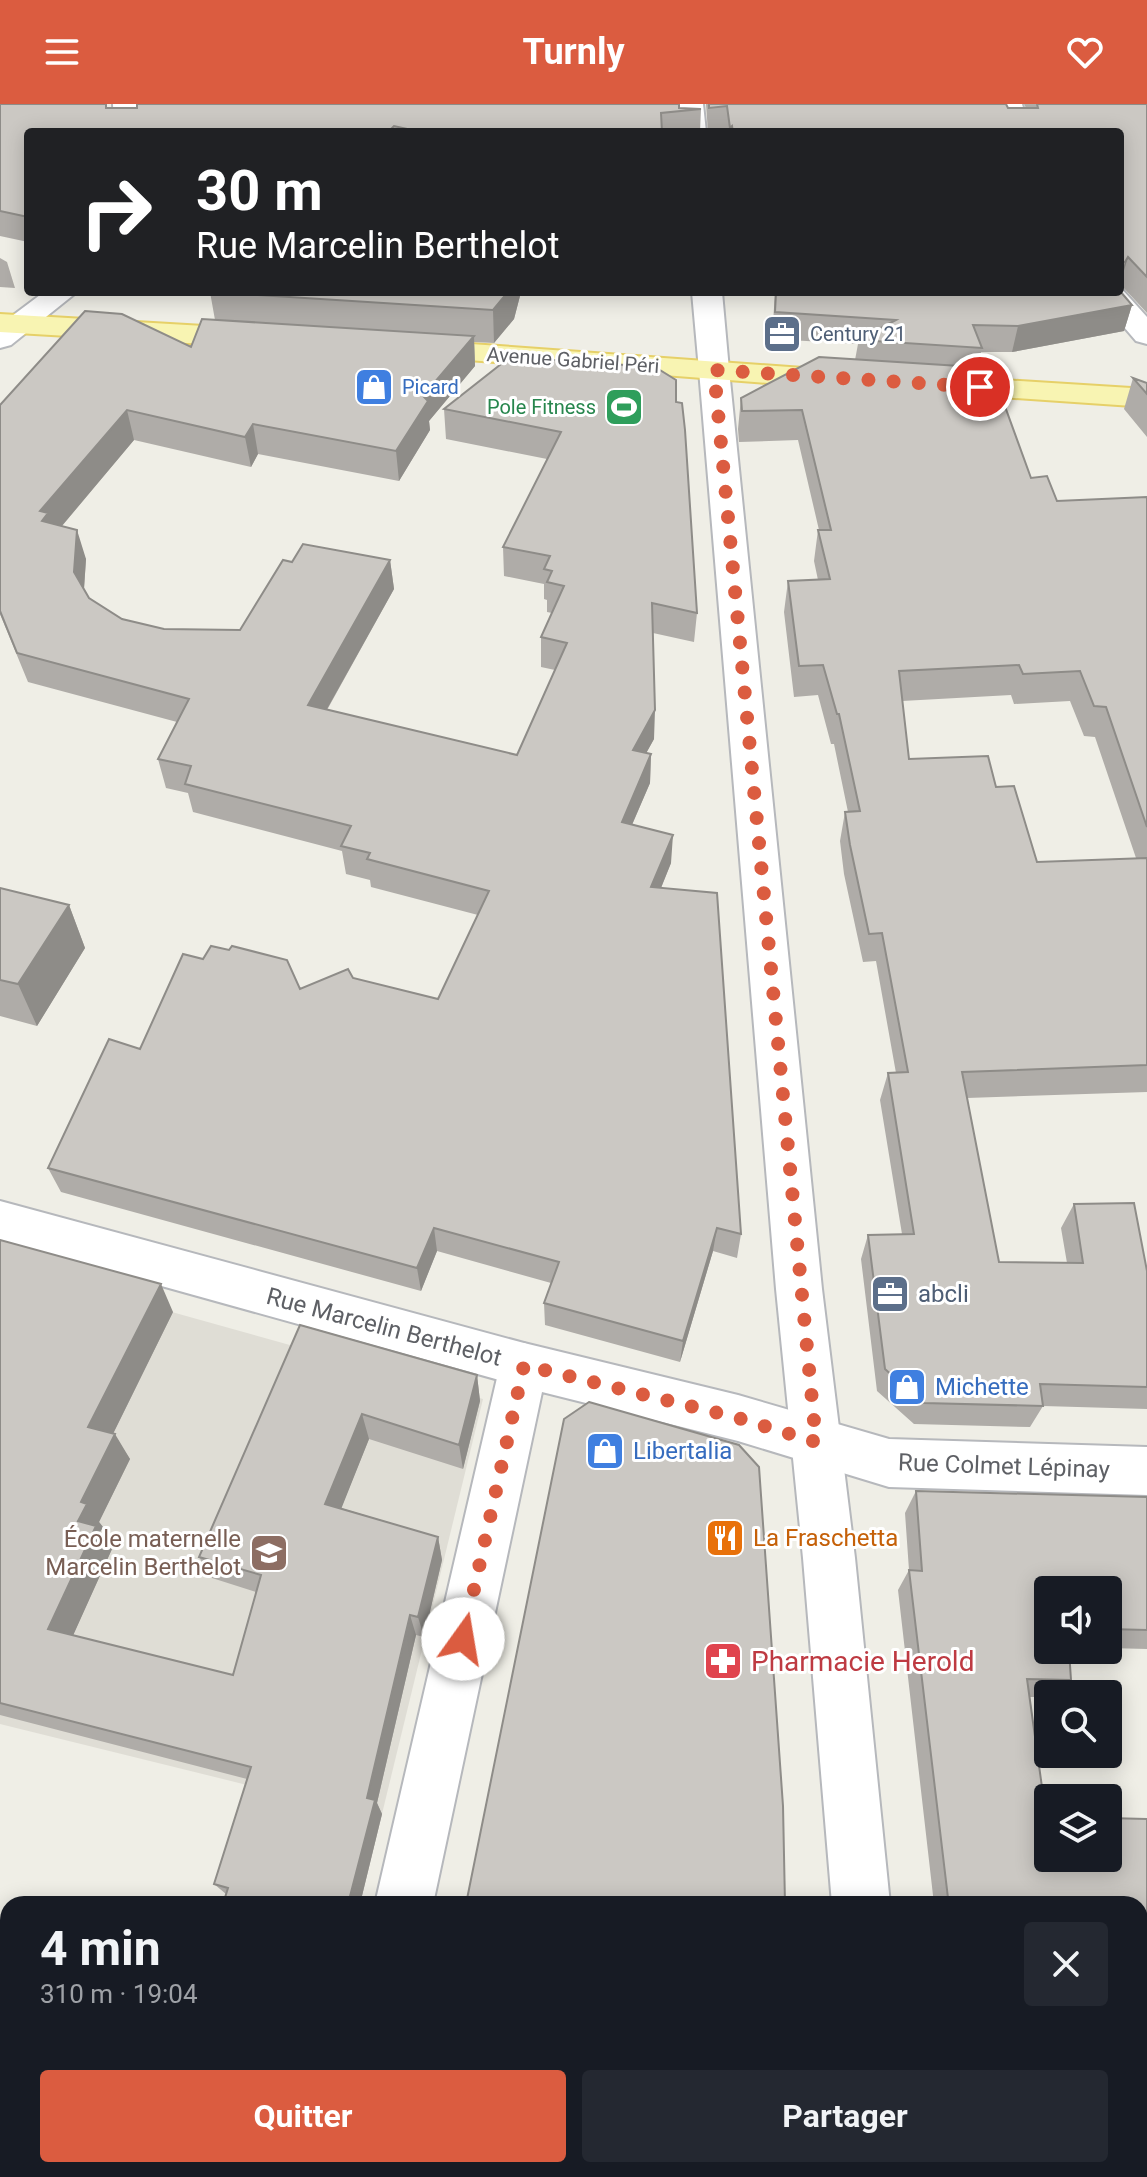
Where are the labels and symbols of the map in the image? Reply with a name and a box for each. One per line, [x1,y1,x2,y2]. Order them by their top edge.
office icon: Century 21 [761,313,803,355]
place label: Century 21 [810,322,906,346]
street label: Avenue Gabriel Péri [486,342,660,378]
pin [946,353,1014,421]
shop icon: Picard [353,366,395,408]
place label: Picard [402,375,459,399]
sports icon: Pole Fitness [603,386,645,428]
place label: Pole Fitness [487,395,596,419]
office icon: abcli [869,1273,911,1315]
place label: abcli [918,1280,969,1308]
street label: Rue Marcelin Berthelot [263,1282,505,1372]
shop icon: Michette [886,1366,928,1408]
place label: Michette [935,1373,1029,1401]
shop icon: Libertalia [584,1430,626,1472]
place label: Libertalia [633,1437,732,1465]
street label: Rue Colmet Lépinay [898,1448,1111,1484]
restaurant icon: La Fraschetta [704,1517,746,1559]
place label: La Fraschetta [753,1524,898,1552]
place label: École maternelle Marcelin Berthelot [45,1525,241,1581]
school or university icon: École maternelle Marcelin Berthelot [248,1532,290,1574]
position arrow [421,1597,505,1681]
pharmacy icon: Pharmacie Herold [702,1640,744,1682]
place label: Pharmacie Herold [751,1645,974,1678]

